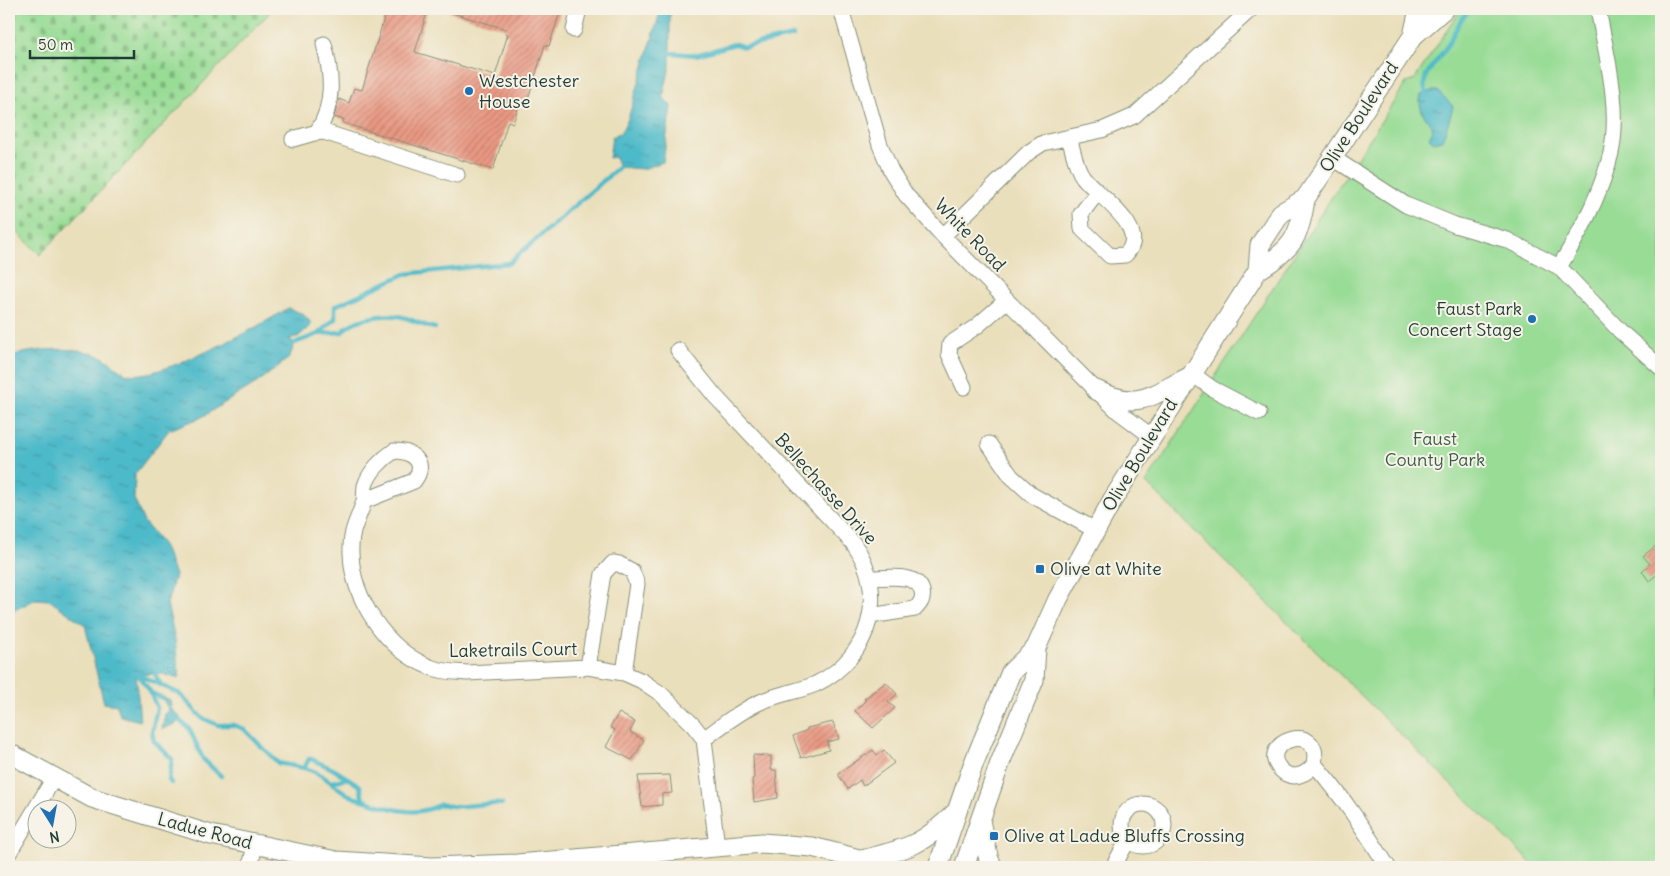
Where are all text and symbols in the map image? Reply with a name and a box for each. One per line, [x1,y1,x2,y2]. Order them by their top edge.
scale bar [30,28,134,60]
text: 50 m [38,35,73,54]
street label: Olive Boulevard [1314,57,1403,176]
place label: Westchester House [479,69,580,113]
marker: Westchester House [463,85,475,97]
street label: White Road [930,193,1011,276]
place label: Faust Park Concert Stage [1408,297,1522,341]
marker: Faust Park Concert Stage [1526,313,1538,325]
street label: Olive Boulevard [1097,394,1182,515]
park label: Faust County Park [1385,427,1485,471]
street label: Bellechasse Drive [770,428,882,549]
place label: Olive at White [1050,557,1162,580]
marker: Olive at White [1034,563,1046,575]
street label: Laketrails Court [449,637,577,662]
north arrow [28,798,78,848]
street label: Ladue Road [155,807,255,854]
place label: Olive at Ladue Bluffs Crossing [1004,824,1245,847]
text: N [48,827,61,847]
marker: Olive at Ladue Bluffs Crossing [988,830,1000,842]

